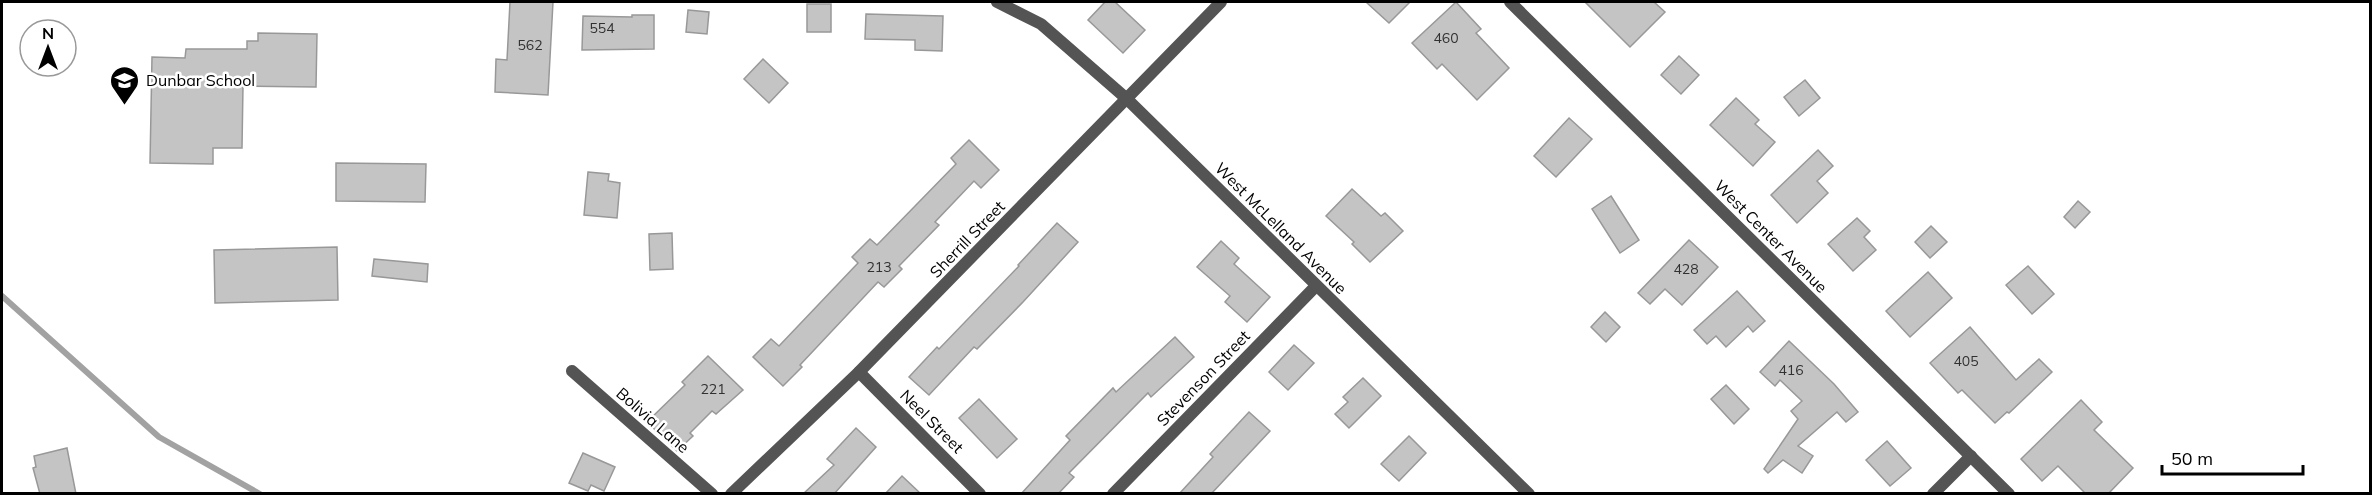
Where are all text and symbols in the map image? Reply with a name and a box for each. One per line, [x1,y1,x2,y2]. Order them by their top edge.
north arrow [18,18,78,78]
house number: 554 [589,19,615,37]
text: N [42,23,54,43]
house number: 460 [1433,29,1459,47]
house number: 562 [517,36,543,54]
school or university icon: Dunbar School [109,64,141,106]
place label: Dunbar School [146,70,255,90]
street label: West McLelland Avenue [1211,158,1351,298]
street label: West Center Avenue [1710,175,1832,297]
street label: Sherrill Street [925,196,1009,282]
house number: 213 [866,258,892,276]
house number: 428 [1673,260,1699,278]
street label: Stevenson Street [1152,326,1254,430]
house number: 405 [1953,352,1979,370]
house number: 416 [1778,361,1804,379]
house number: 221 [700,380,726,398]
street label: Bolivia Lane [612,383,694,457]
street label: Neel Street [896,385,968,457]
scale bar [2162,438,2303,476]
text: 50 m [2171,447,2213,470]

